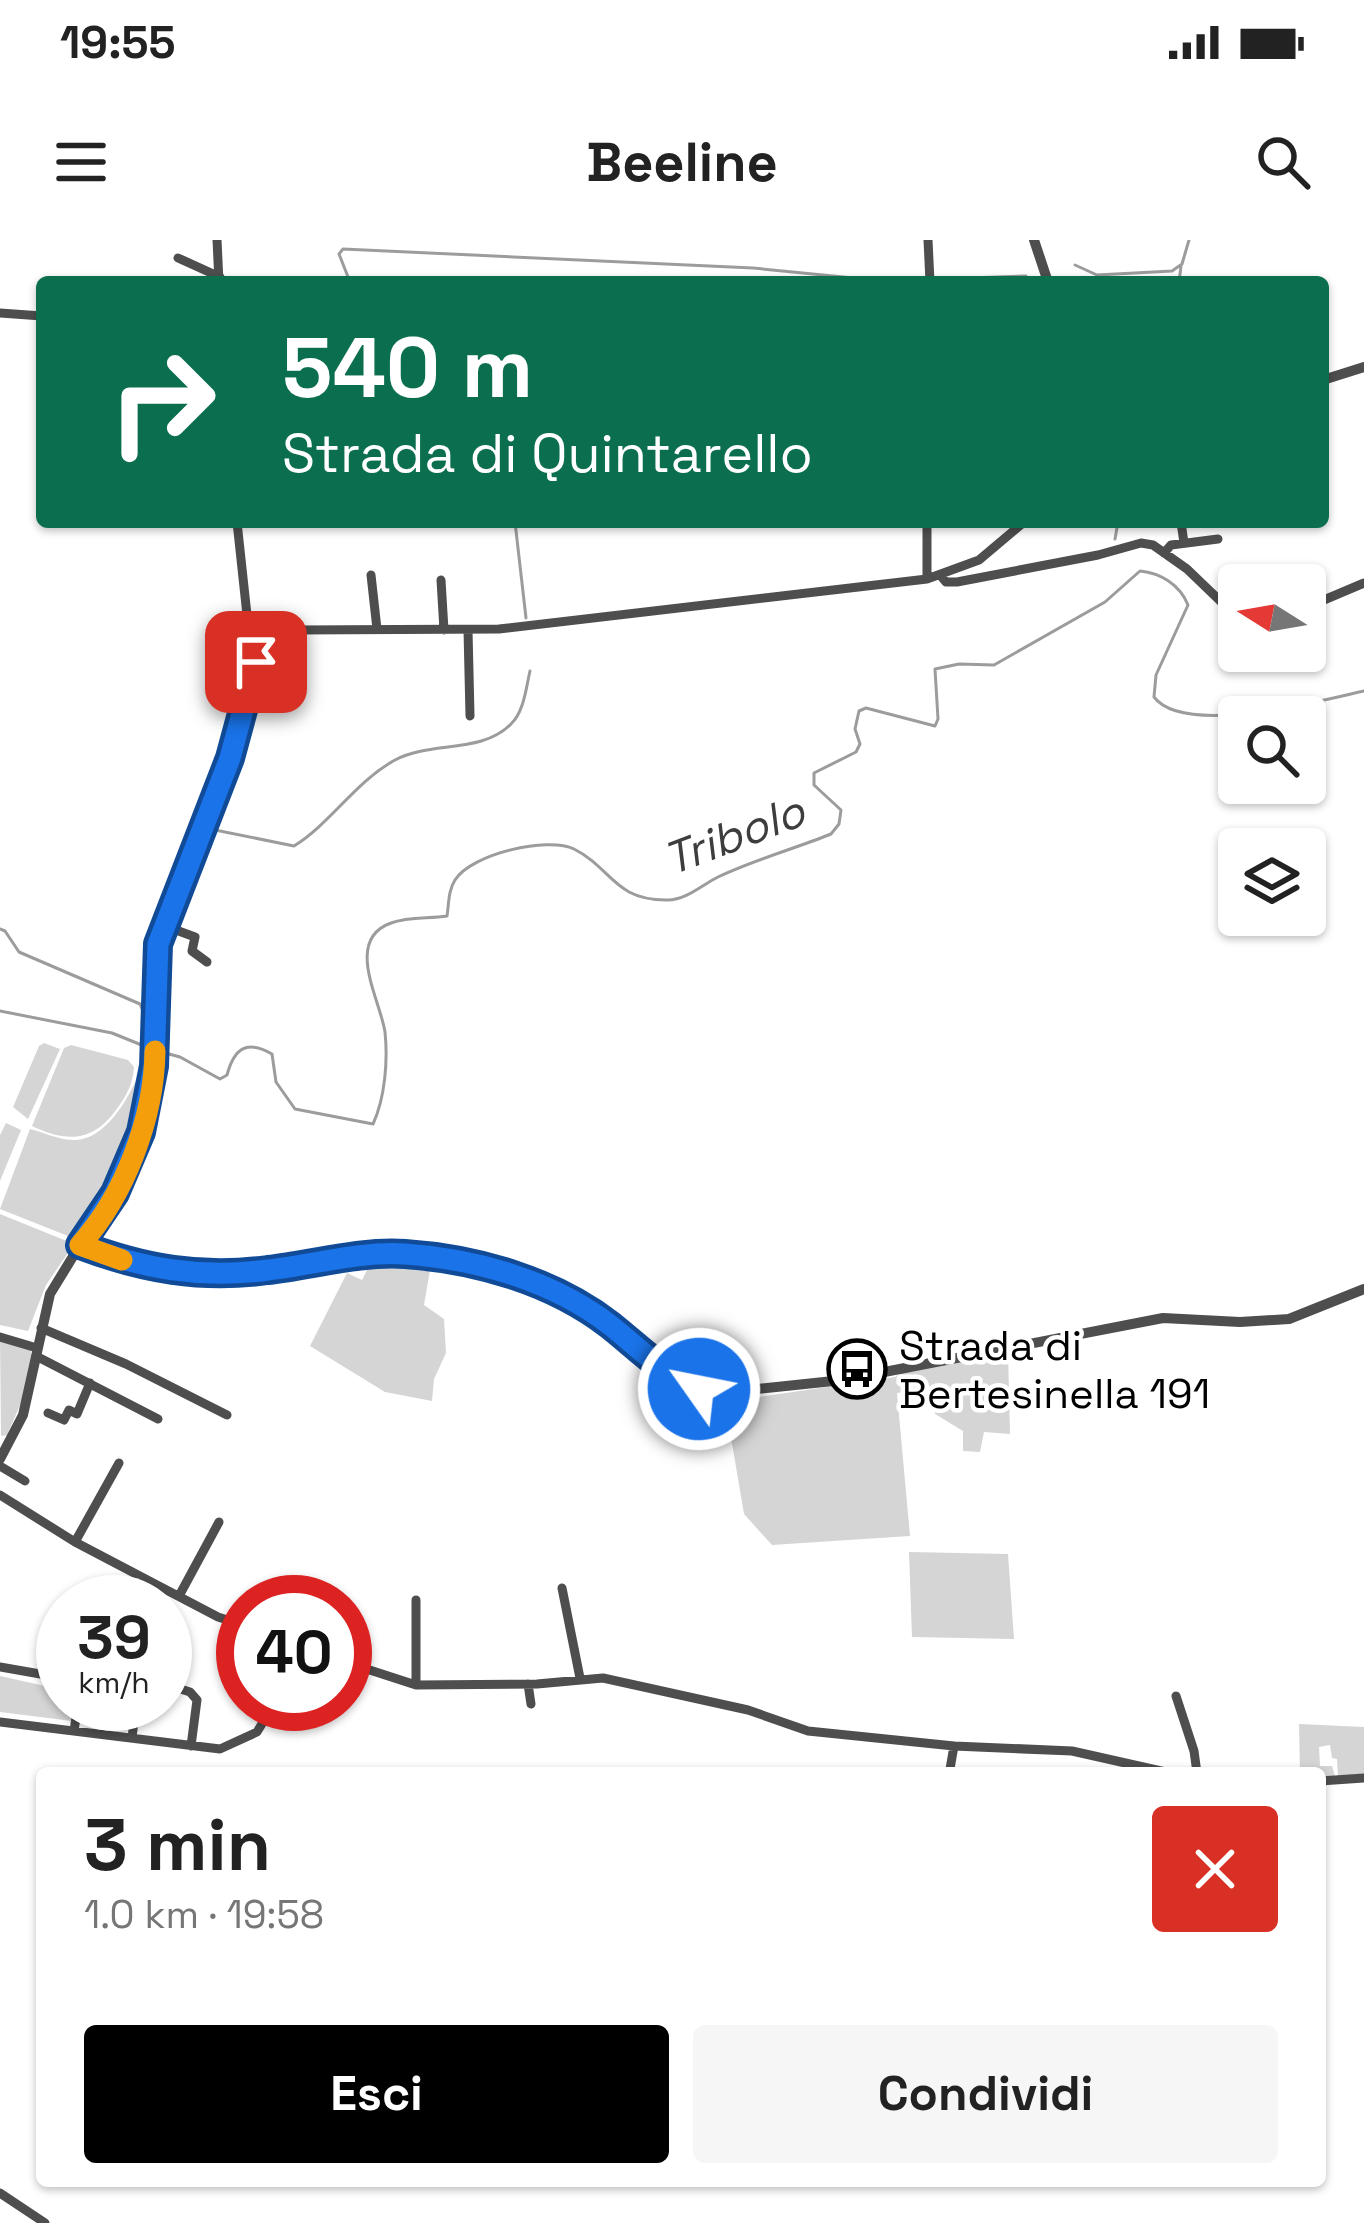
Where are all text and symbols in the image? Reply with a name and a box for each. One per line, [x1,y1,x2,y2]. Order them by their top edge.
text: 19:55 [60,14,176,71]
text: Beeline [586,128,778,197]
icon: menu [48,129,114,195]
icon: search [1250,129,1316,195]
text: 540 m [282,314,533,422]
icon: right [84,324,240,480]
text: Strada di Quintarello [282,419,813,488]
north arrow [1218,564,1326,672]
map controls [1218,564,1326,936]
pin [205,611,307,713]
icon: arrive [223,629,289,695]
button: search [1218,696,1326,804]
water label: Tribolo [655,782,814,888]
button: layers [1218,828,1326,936]
place label: Strada di Bertesinella 191 [899,1319,1210,1420]
position arrow [636,1326,762,1452]
bus stop icon: Strada di Bertesinella 191 [826,1338,888,1400]
speed limit sign: 40 [216,1575,372,1731]
text: 39 [77,1599,151,1676]
text: km/h [78,1663,150,1702]
text: 3 min [84,1799,271,1891]
button: close [1152,1806,1278,1932]
text: 1.0 km · 19:58 [84,1890,324,1939]
button: Esci [84,2025,669,2163]
button: Condividi [693,2025,1278,2163]

